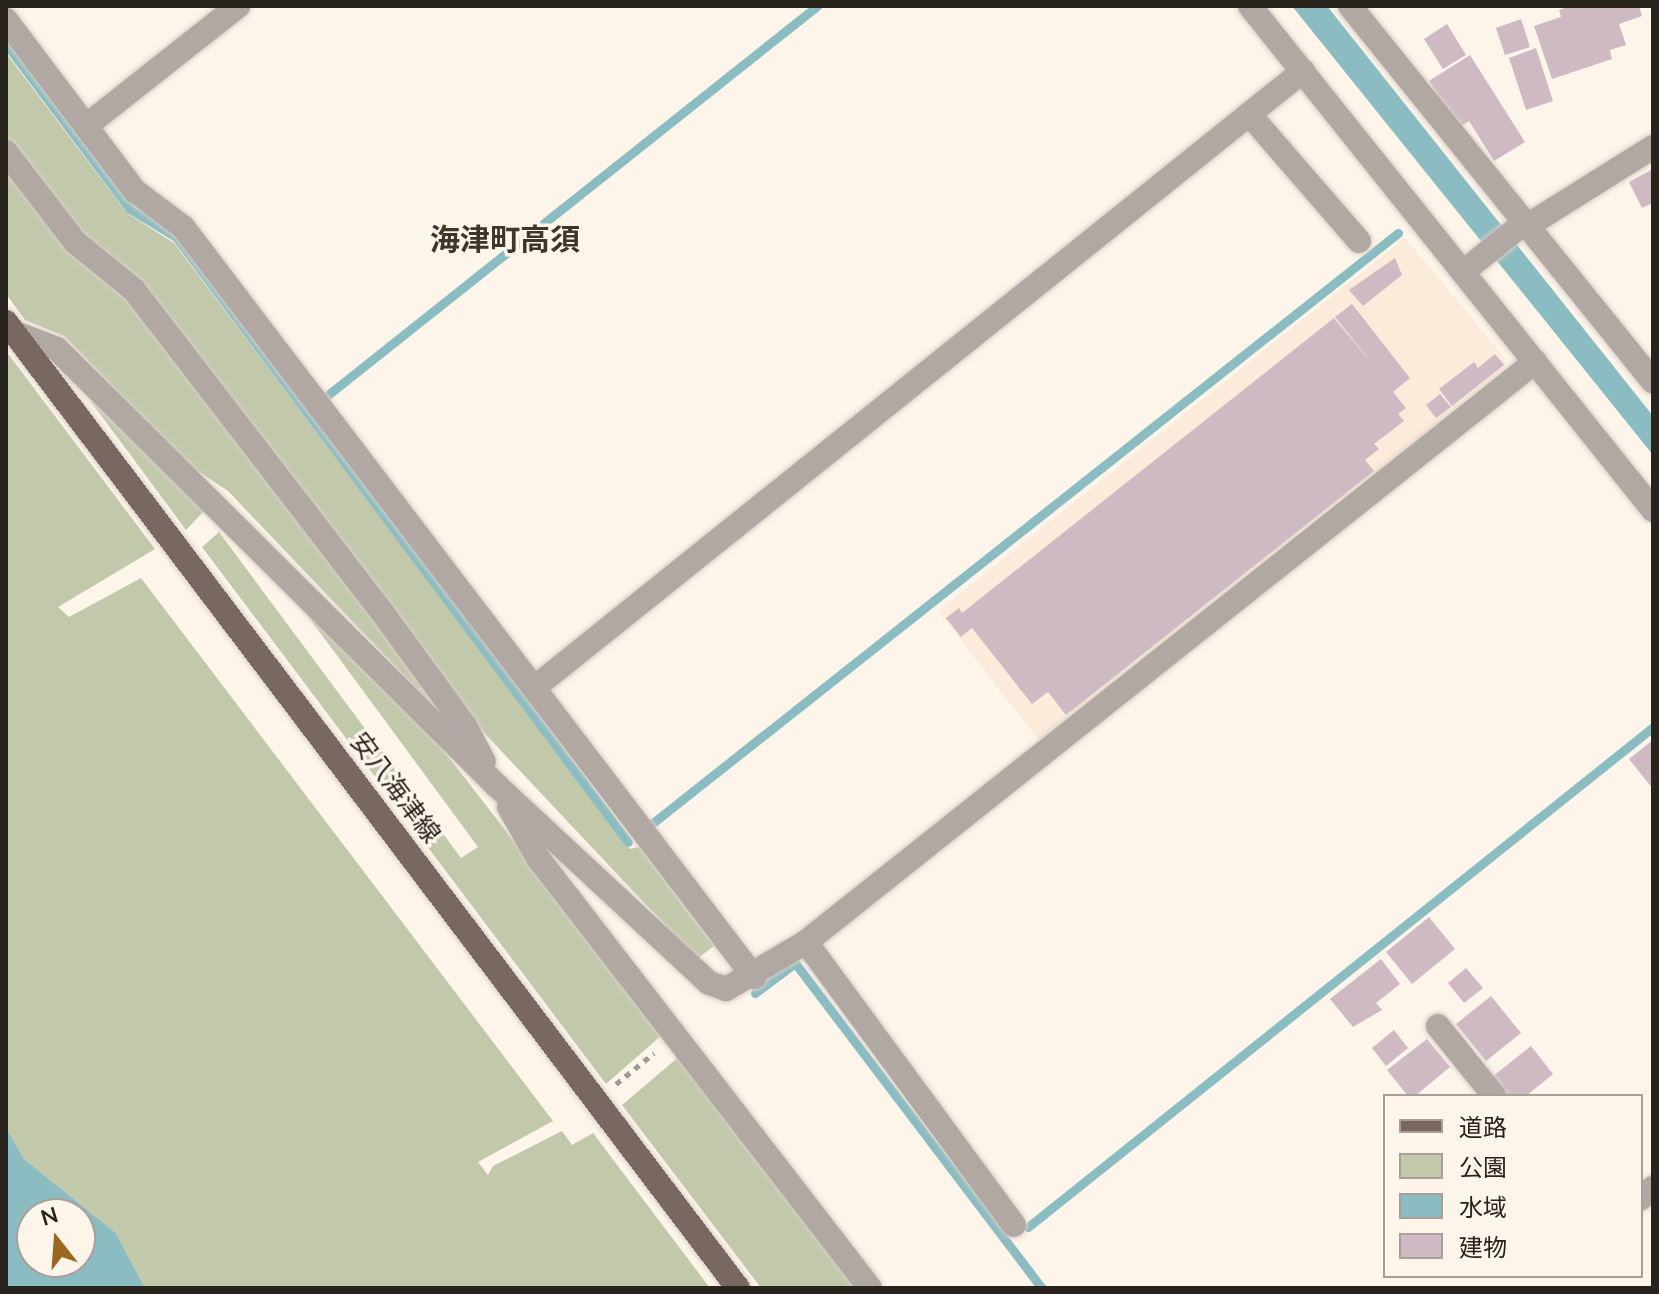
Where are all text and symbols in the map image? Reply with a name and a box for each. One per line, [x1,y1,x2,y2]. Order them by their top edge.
district label: 海津町高須 [430,223,580,259]
street label: 安八海津線 [343,727,447,849]
legend [1383,1094,1643,1278]
text: 道路 [1459,1112,1507,1144]
text: 公園 [1459,1152,1507,1184]
text: 水域 [1459,1192,1507,1224]
north arrow [16,1198,96,1278]
text: N [37,1200,62,1234]
text: 建物 [1459,1232,1507,1264]

